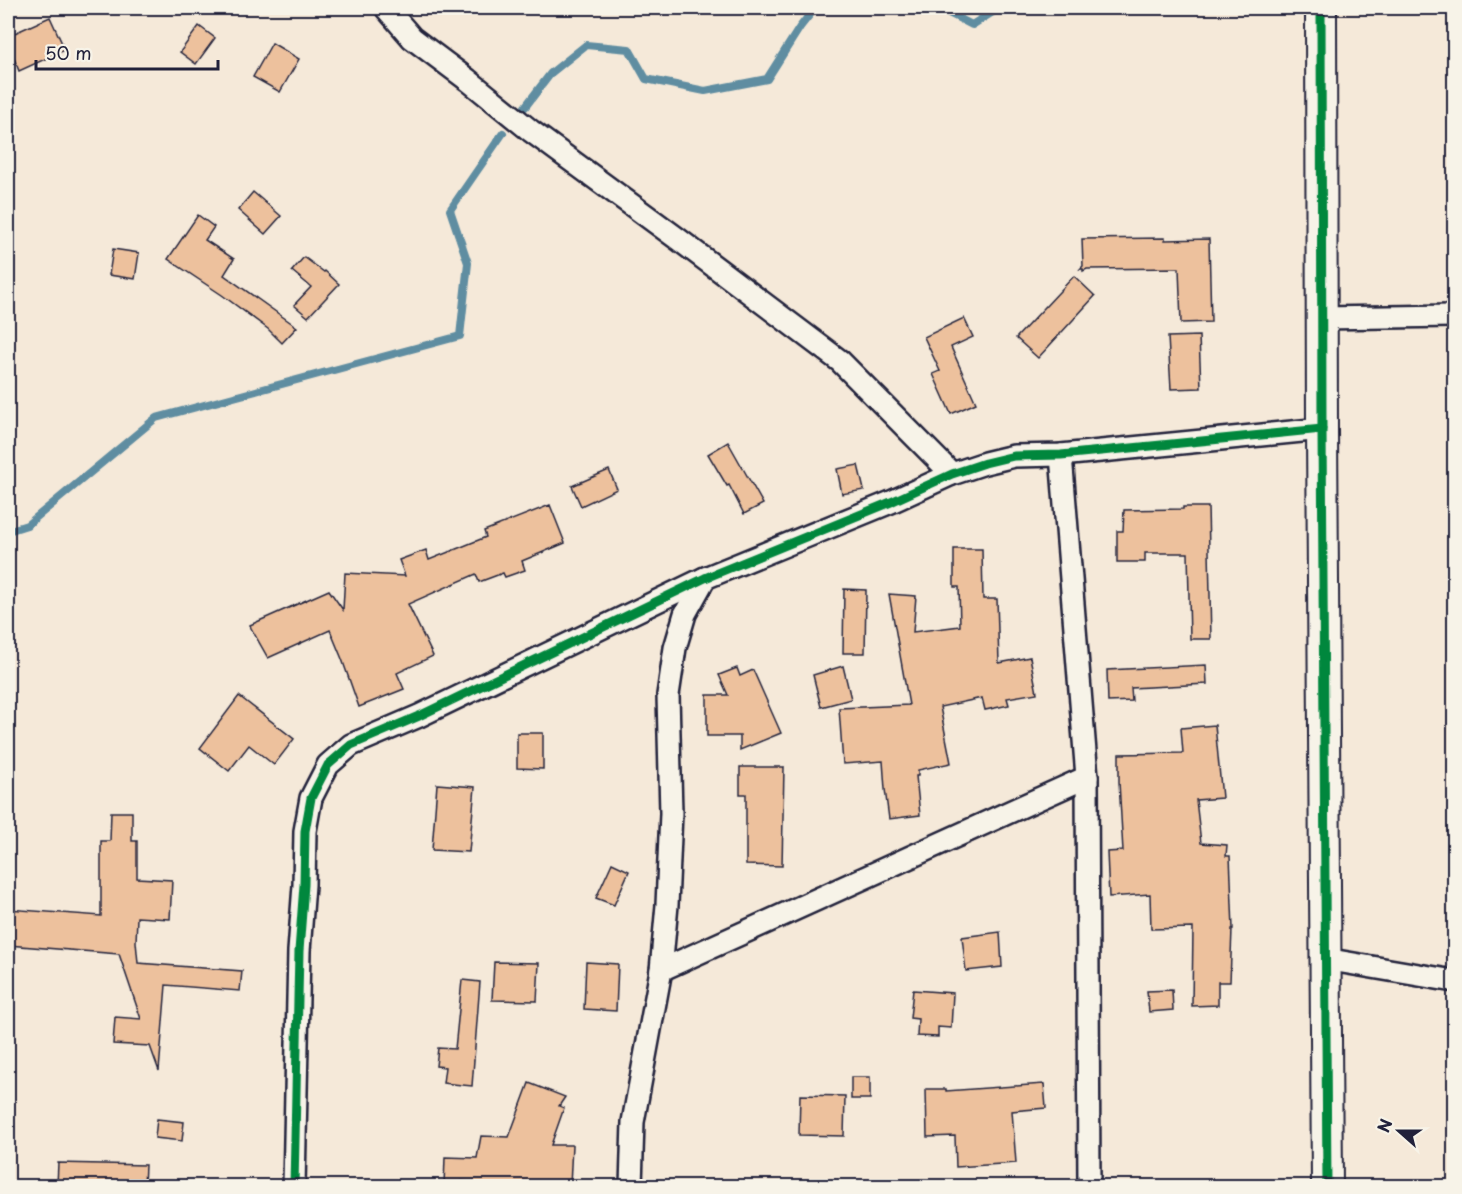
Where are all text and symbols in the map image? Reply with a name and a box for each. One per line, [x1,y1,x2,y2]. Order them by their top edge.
scale bar [36,33,218,71]
text: 50 m [45,39,92,66]
north arrow [1369,1101,1429,1161]
text: N [1371,1115,1398,1135]

